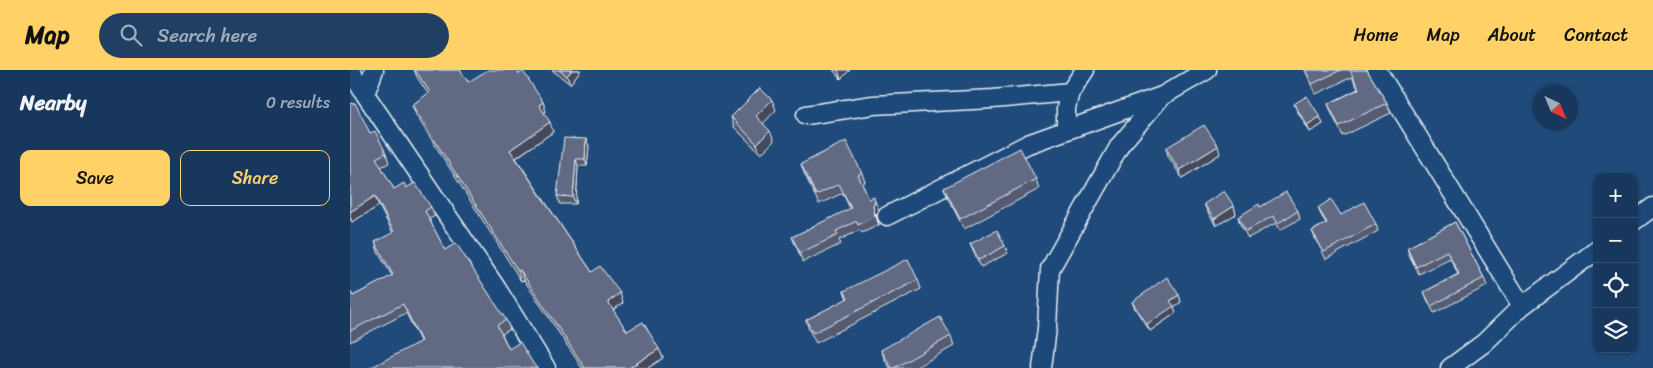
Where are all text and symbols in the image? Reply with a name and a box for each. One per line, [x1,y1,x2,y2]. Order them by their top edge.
search box [99,13,449,58]
text: Map [25,14,69,56]
text: Search here [157,19,257,52]
text: Home [1354,19,1399,51]
text: Map [1427,19,1460,51]
text: About [1488,19,1536,51]
text: Contact [1564,19,1628,51]
icon: search [117,21,145,49]
text: Nearby [20,84,86,122]
north arrow [1533,85,1578,130]
text: 0 results [266,88,330,117]
button: Save [20,150,170,206]
button: Share [180,150,330,206]
map controls [1593,173,1638,353]
button: + [1593,173,1638,218]
button: − [1593,218,1638,263]
button: locate [1593,263,1638,308]
button: layers [1593,308,1638,353]

